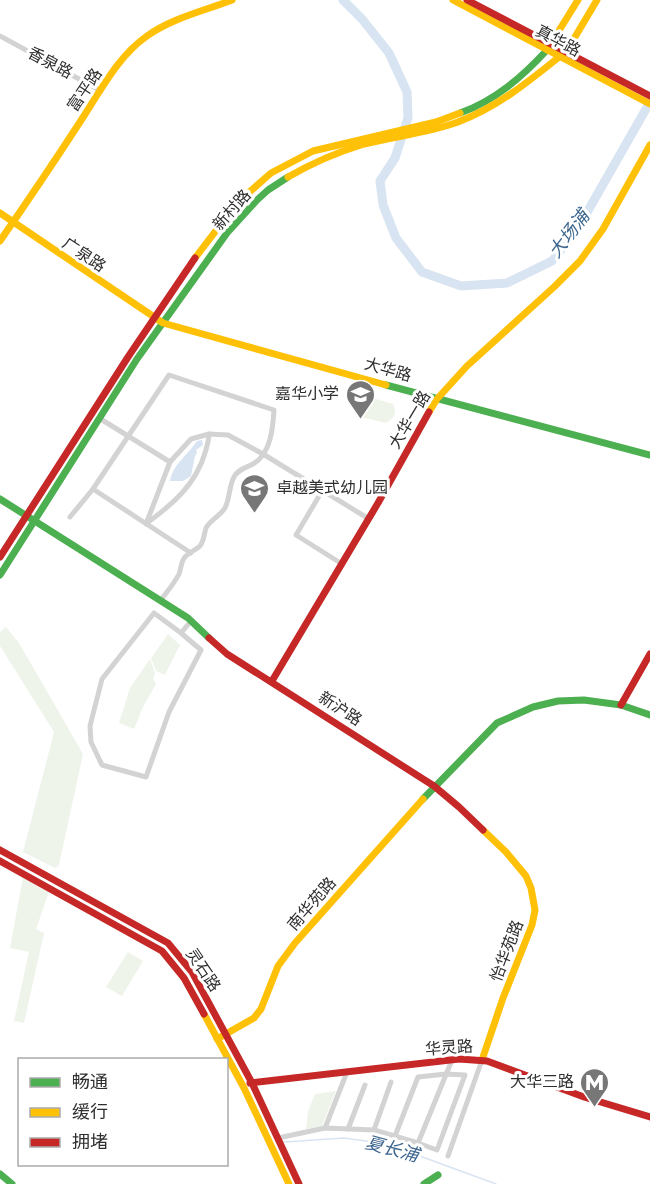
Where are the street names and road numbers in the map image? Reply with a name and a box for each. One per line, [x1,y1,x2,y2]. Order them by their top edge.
street label: 真华路 [532,21,584,61]
street label: 香泉路 [24,43,76,83]
street label: 富平路 [63,65,107,115]
street label: 新村路 [209,185,255,235]
street label: 广泉路 [59,233,109,277]
street label: 大华路 [362,354,414,386]
street label: 大华一路 [385,387,435,453]
street label: 新沪路 [314,688,366,730]
street label: 南华苑路 [283,873,341,935]
street label: 怡华苑路 [486,918,528,984]
street label: 灵石路 [181,945,225,995]
street label: 华灵路 [424,1036,474,1060]

